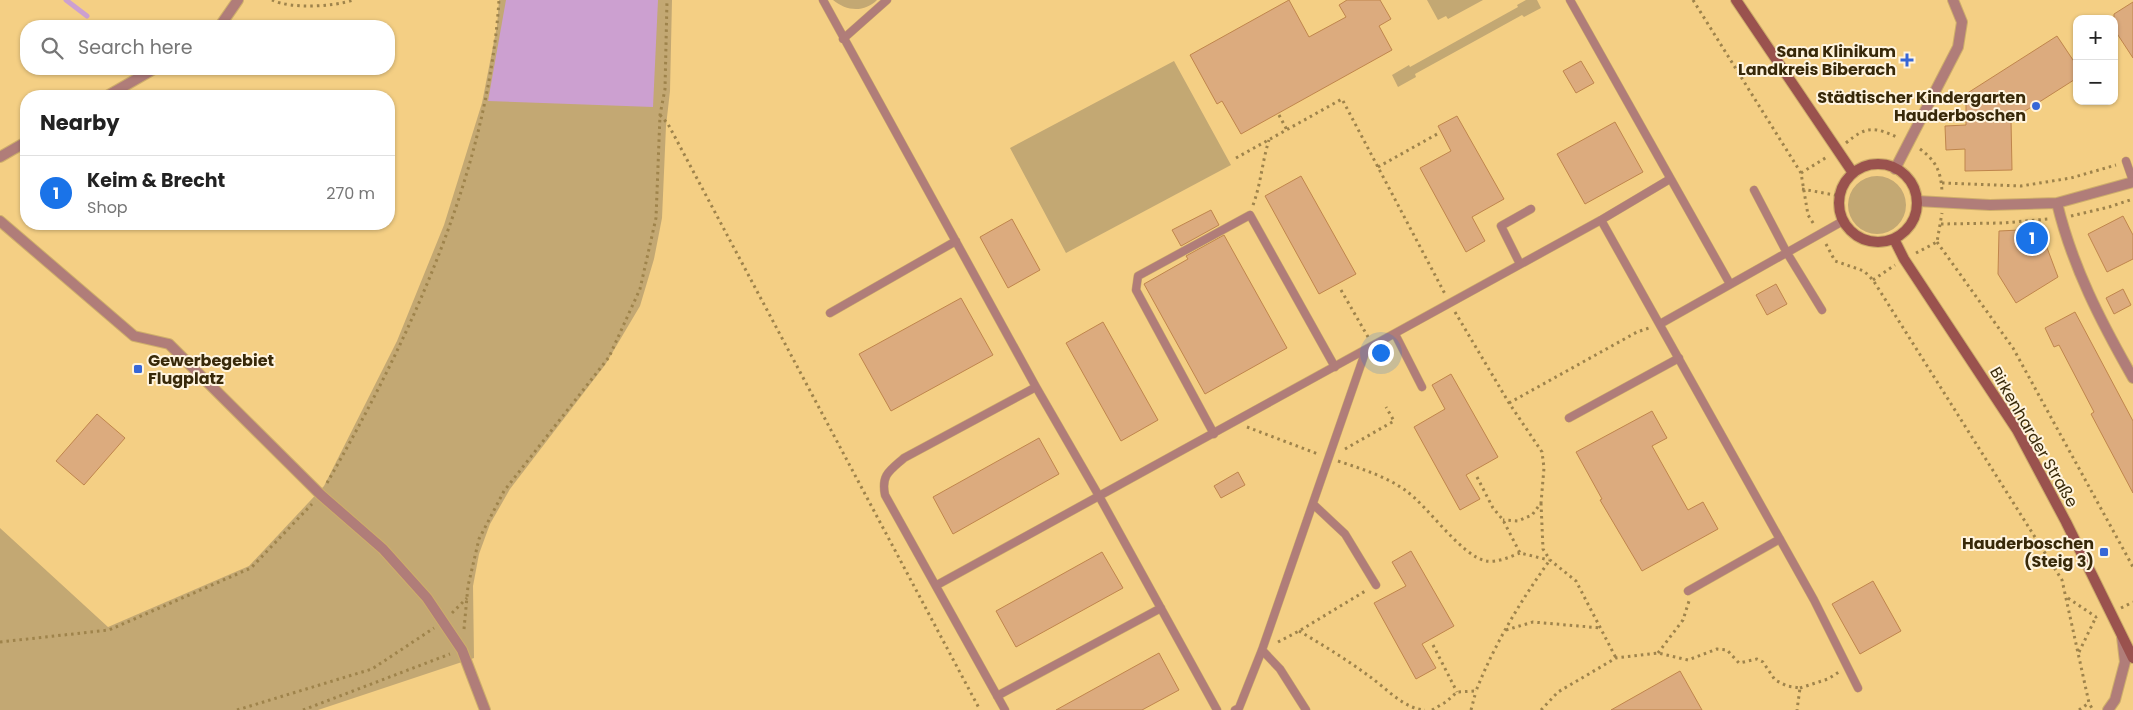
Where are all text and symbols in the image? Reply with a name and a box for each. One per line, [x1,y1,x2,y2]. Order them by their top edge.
map controls [2073,15,2118,105]
button: + [2073,15,2118,60]
search box [20,20,395,75]
icon: search [38,34,66,62]
text: Search here [78,34,192,61]
place label: Sana Klinikum Landkreis Biberach [1738,40,1896,81]
marker: Sana Klinikum Landkreis Biberach [1900,53,1914,67]
button: − [2073,60,2118,105]
place label: Städtischer Kindergarten Hauderboschen [1817,86,2026,127]
marker: Städtischer Kindergarten Hauderboschen [2030,100,2042,112]
text: Nearby [40,108,120,137]
text: Keim & Brecht [87,167,225,194]
text: 1 [53,182,59,205]
text: 270 m [326,182,375,205]
text: Shop [87,196,128,219]
pin: 1 [2016,219,2048,257]
your location [1368,340,1394,366]
place label: Gewerbegebiet Flugplatz [148,349,274,390]
street label: Birkenharder Straße [1984,362,2084,512]
marker: Gewerbegebiet Flugplatz [132,363,144,375]
place label: Hauderboschen (Steig 3) [1962,532,2094,573]
marker: Hauderboschen (Steig 3) [2098,546,2110,558]

